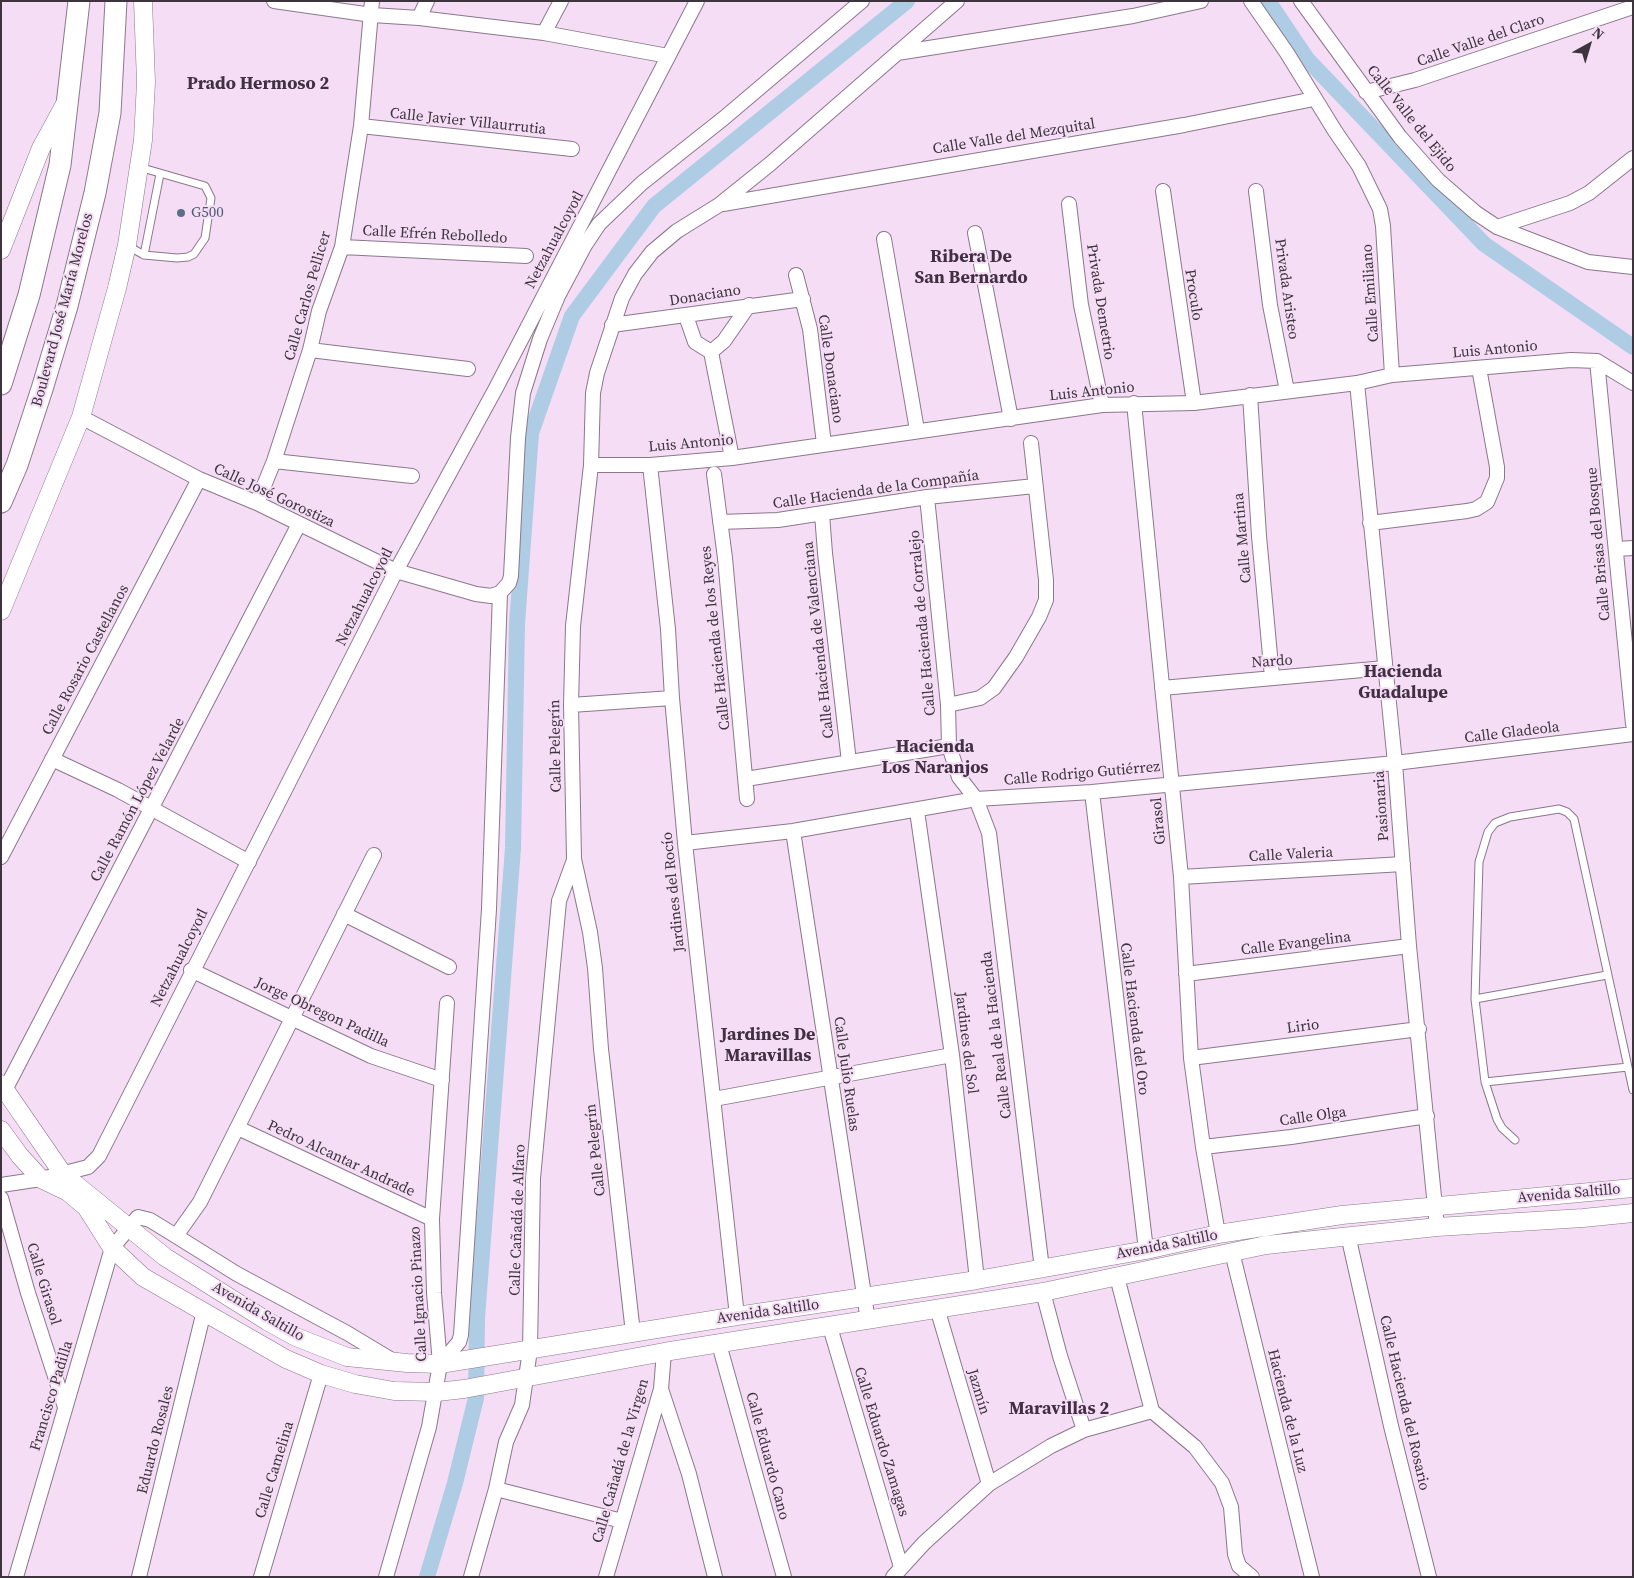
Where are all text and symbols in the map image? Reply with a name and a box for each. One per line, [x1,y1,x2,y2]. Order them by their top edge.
street label: Calle Valle del Claro [1415,11,1547,71]
north arrow [1564,20,1614,70]
text: N [1588,22,1609,44]
street label: Calle Valle del Ejido [1362,62,1460,176]
district label: Prado Hermoso 2 [187,73,329,95]
street label: Calle Javier Villaurrutia [389,105,547,139]
street label: Calle Valle del Mezquital [932,115,1096,159]
street label: Netzahualcoyotl [522,188,588,292]
place label: G500 [191,204,224,222]
marker: G500 [175,207,187,219]
street label: Boulevard José María Morelos [28,211,98,409]
street label: Calle Efrén Rebolledo [362,222,508,248]
street label: Calle Carlos Pellicer [281,229,335,363]
street label: Privada Aristeo [1270,237,1302,341]
street label: Privada Demetrio [1082,243,1118,361]
street label: Calle Emiliano [1359,243,1383,343]
district label: Ribera De San Bernardo [914,246,1028,288]
street label: Proculo [1180,268,1206,322]
street label: Donaciano [668,281,742,311]
street label: Calle Donaciano [813,314,847,424]
street label: Luis Antonio [1452,337,1538,363]
street label: Luis Antonio [1048,379,1136,405]
street label: Luis Antonio [648,431,734,457]
street label: Calle José Gorostiza [211,460,337,532]
street label: Calle Brisas del Bosque [1583,466,1615,622]
street label: Calle Hacienda de la Compañía [772,467,980,513]
street label: Calle Martina [1230,492,1256,584]
street label: Calle Hacienda de Corralejo [906,529,940,717]
street label: Calle Hacienda de Valenciana [800,541,838,739]
street label: Netzahualcoyotl [332,545,398,649]
street label: Calle Hacienda de los Reyes [697,545,735,731]
street label: Calle Rosario Castellanos [39,582,133,738]
street label: Nardo [1251,652,1293,672]
district label: Hacienda Guadalupe [1358,661,1448,704]
street label: Calle Pelegrín [546,699,566,793]
street label: Calle Ramón López Velarde [87,715,189,885]
street label: Calle Gladeola [1463,718,1561,748]
district label: Hacienda Los Naranjos [881,736,989,779]
street label: Calle Rodrigo Gutiérrez [1003,758,1161,790]
street label: Pasionaria [1371,770,1393,842]
street label: Girasol [1148,797,1170,845]
street label: Jardines del Rocío [659,831,689,953]
street label: Calle Valeria [1248,844,1334,866]
street label: Netzahualcoyotl [147,906,213,1010]
street label: Calle Evangelina [1240,928,1352,960]
street label: Calle Hacienda del Oro [1116,942,1152,1096]
street label: Calle Real de la Hacienda [978,950,1016,1120]
street label: Jorge Obregon Padilla [252,974,392,1052]
street label: Jardines del Sol [951,991,981,1095]
street label: Calle Julio Ruelas [829,1015,863,1133]
street label: Lirio [1286,1016,1320,1038]
district label: Jardines De Maravillas [721,1024,815,1066]
street label: Calle Pelegrín [582,1103,610,1197]
street label: Calle Olga [1278,1103,1348,1131]
street label: Pedro Alcantar Andrade [264,1117,418,1201]
street label: Calle Cañadá de Alfaro [506,1144,530,1296]
street label: Avenida Saltillo [1517,1181,1621,1207]
street label: Calle Ignacio Pinazo [406,1226,432,1362]
street label: Avenida Saltillo [1115,1226,1219,1264]
street label: Calle Girasol [22,1241,64,1327]
street label: Avenida Saltillo [209,1278,307,1346]
street label: Avenida Saltillo [716,1296,820,1328]
street label: Calle Hacienda del Rosario [1375,1314,1433,1492]
street label: Francisco Padilla [27,1339,77,1453]
street label: Hacienda de la Luz [1263,1347,1311,1475]
street label: Calle Eduardo Zamagas [850,1365,912,1519]
street label: Jazmín [963,1367,993,1417]
street label: Calle Cañadá de la Virgen [589,1377,653,1545]
street label: Eduardo Rosales [134,1384,178,1496]
street label: Calle Eduardo Cano [741,1390,793,1522]
district label: Maravillas 2 [1009,1398,1109,1420]
street label: Calle Camelina [252,1419,298,1521]

